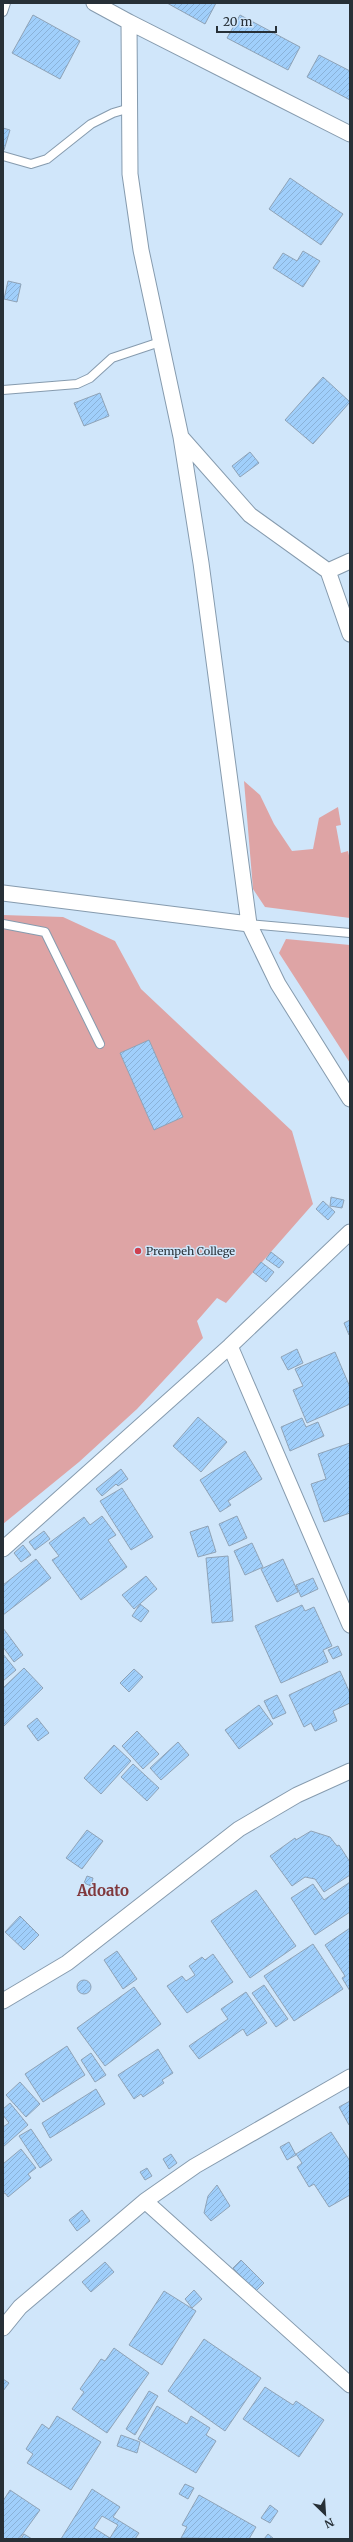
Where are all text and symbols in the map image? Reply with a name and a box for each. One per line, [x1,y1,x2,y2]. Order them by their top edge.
scale bar [217,8,276,34]
text: 20 m [223,14,252,29]
place label: Prempeh College [146,1244,235,1258]
marker: Prempeh College [133,1246,143,1256]
district label: Adoato [76,1881,129,1900]
north arrow [305,2494,345,2534]
text: N [322,2515,336,2531]

